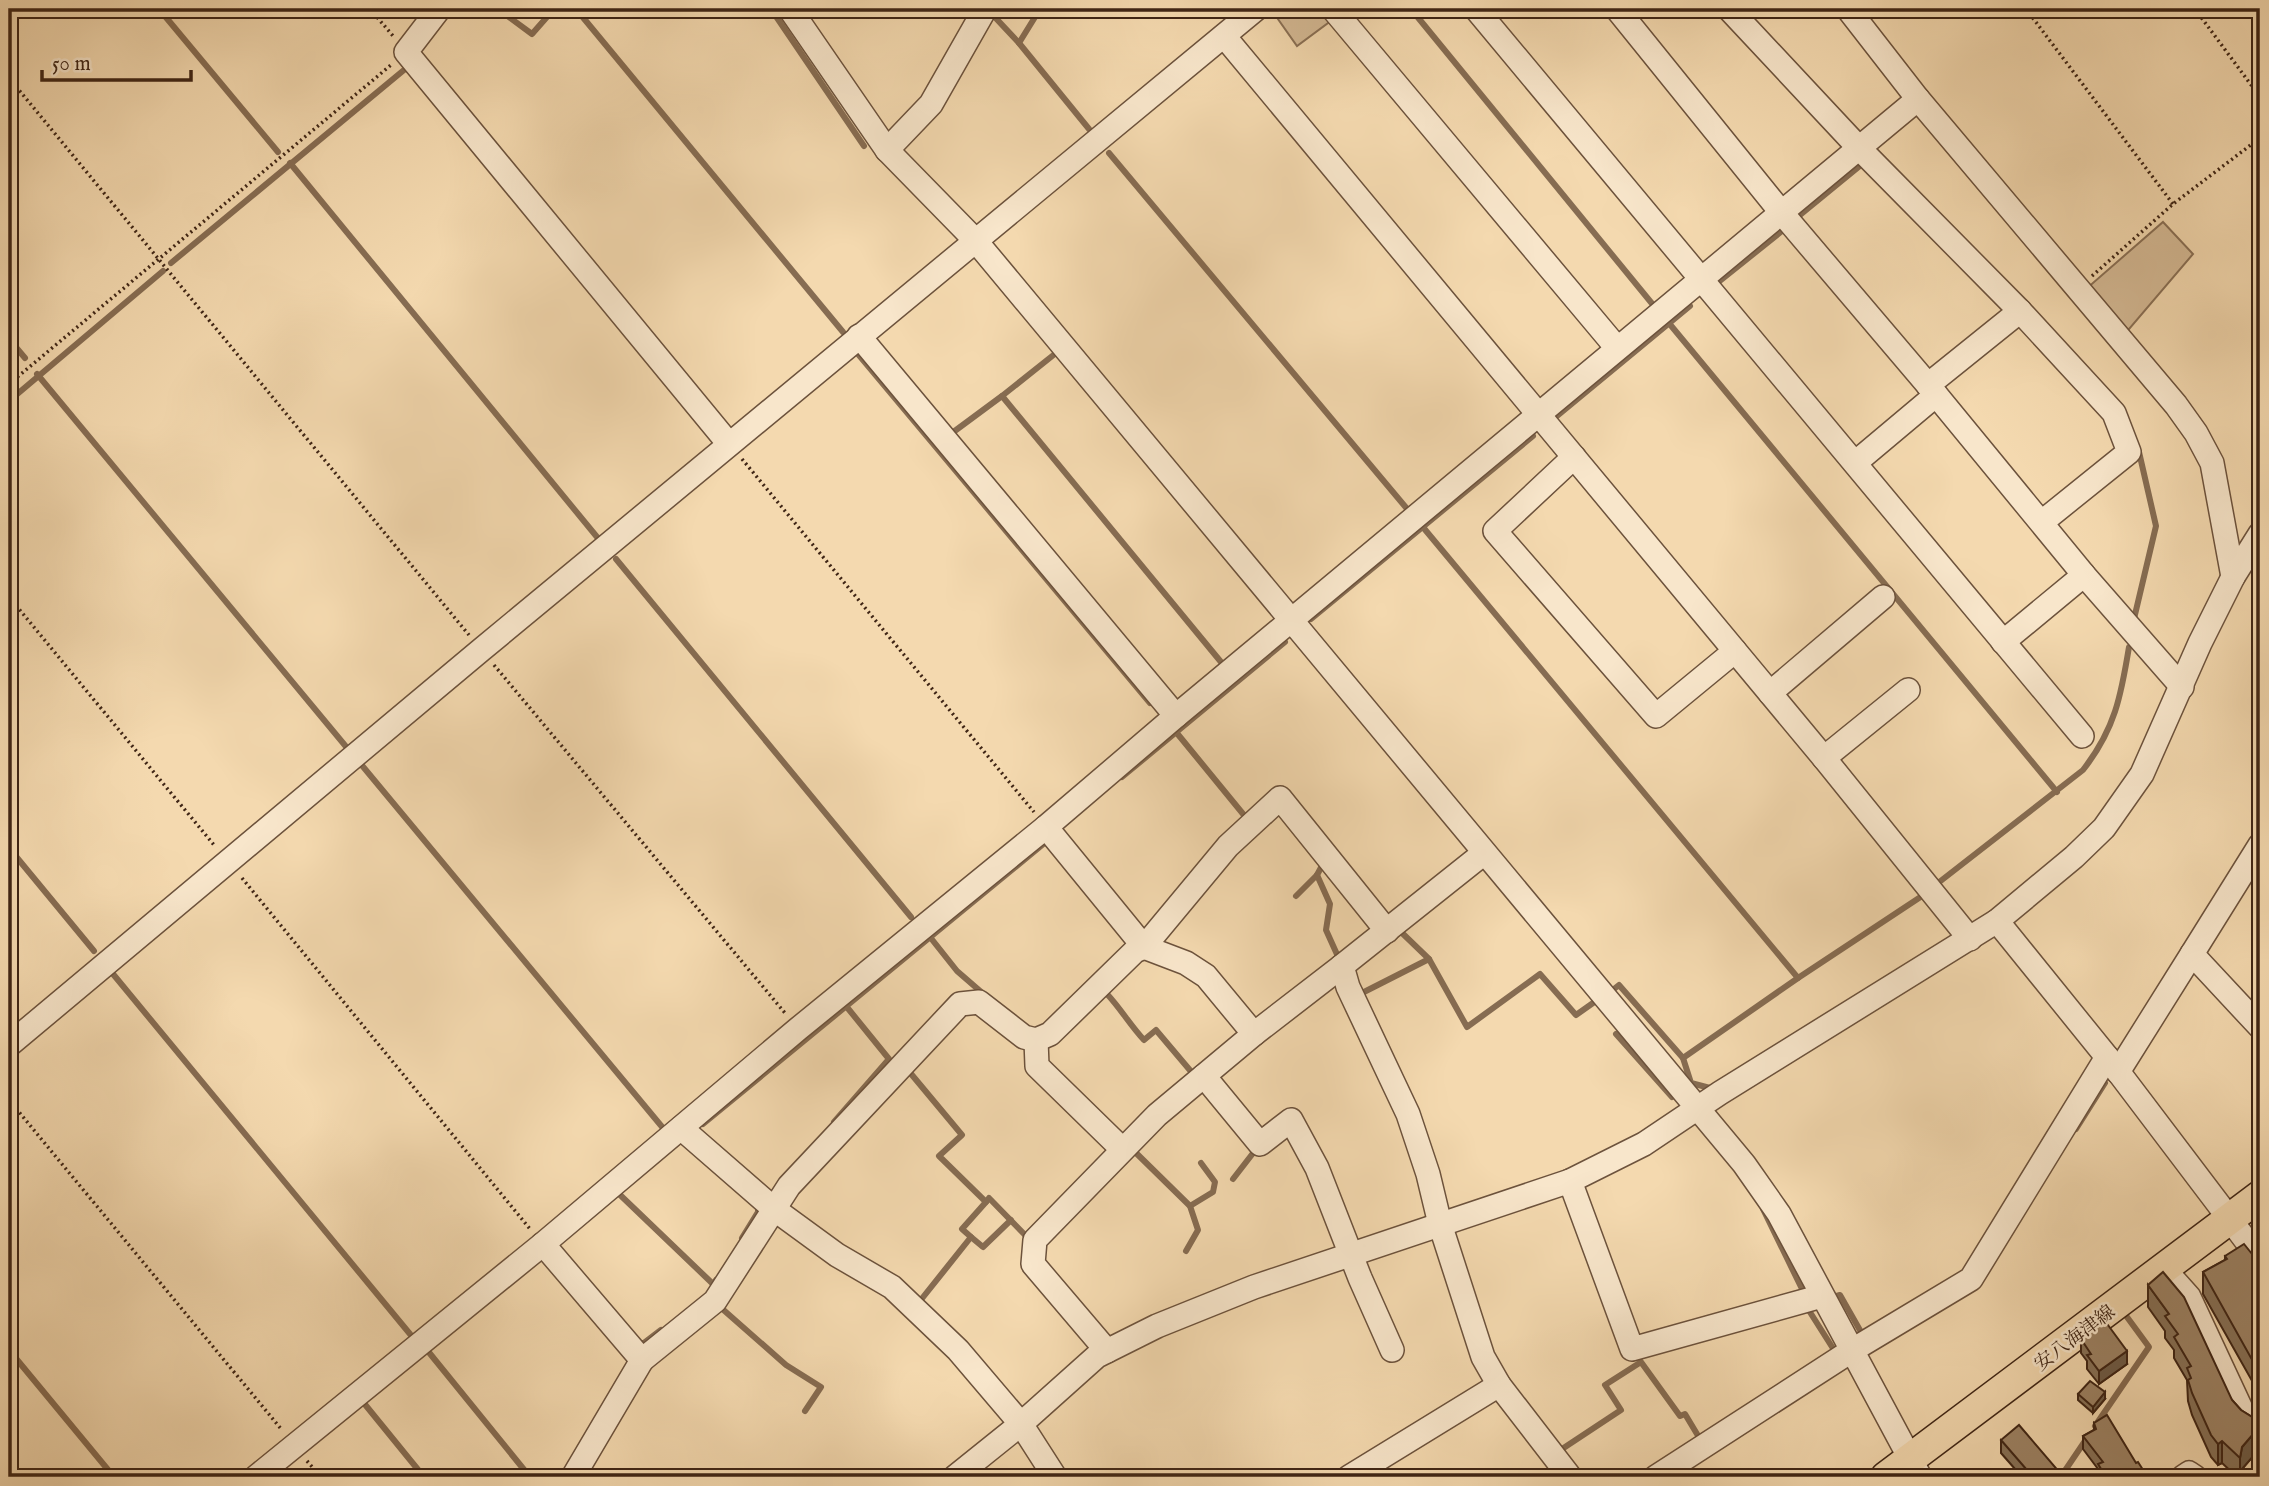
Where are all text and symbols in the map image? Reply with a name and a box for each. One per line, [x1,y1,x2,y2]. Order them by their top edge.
scale bar [42,38,191,82]
text: 50 m [52,51,91,78]
street label: 安八海津線 [2030,1300,2120,1377]

